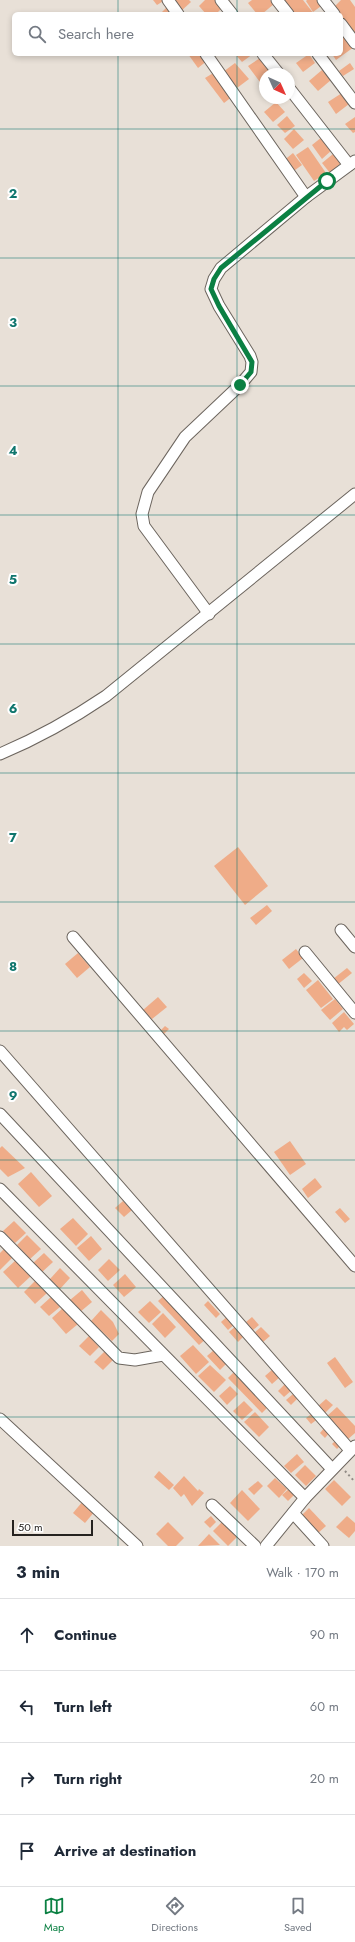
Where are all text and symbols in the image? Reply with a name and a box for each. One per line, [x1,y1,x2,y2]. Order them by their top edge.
search box [12,12,343,56]
icon: search [26,23,48,45]
text: Search here [58,23,134,45]
north arrow [259,68,295,104]
route start [318,172,336,190]
text: 2 [9,184,17,203]
text: 3 [9,313,17,332]
route end [231,376,249,394]
text: 4 [8,441,18,460]
text: 5 [9,570,17,589]
text: 6 [9,699,18,718]
text: 7 [9,828,17,847]
text: 8 [9,957,17,976]
text: 9 [9,1086,18,1105]
scale bar [12,1518,93,1537]
text: 50 m [18,1519,43,1535]
text: 3 min [16,1560,60,1584]
text: Walk · 170 m [266,1563,339,1582]
icon: ahead [16,1624,38,1646]
text: Continue [54,1624,117,1646]
text: 90 m [310,1625,339,1644]
icon: left [16,1696,38,1718]
text: Turn left [54,1696,112,1718]
text: 60 m [310,1697,339,1716]
icon: right [16,1768,38,1790]
text: Turn right [54,1768,122,1790]
text: 20 m [310,1769,339,1788]
icon: arrive [16,1840,38,1862]
text: Arrive at destination [54,1840,196,1862]
tab: Map [43,1895,65,1935]
tab: Directions [151,1895,198,1935]
tab: Saved [284,1895,312,1935]

